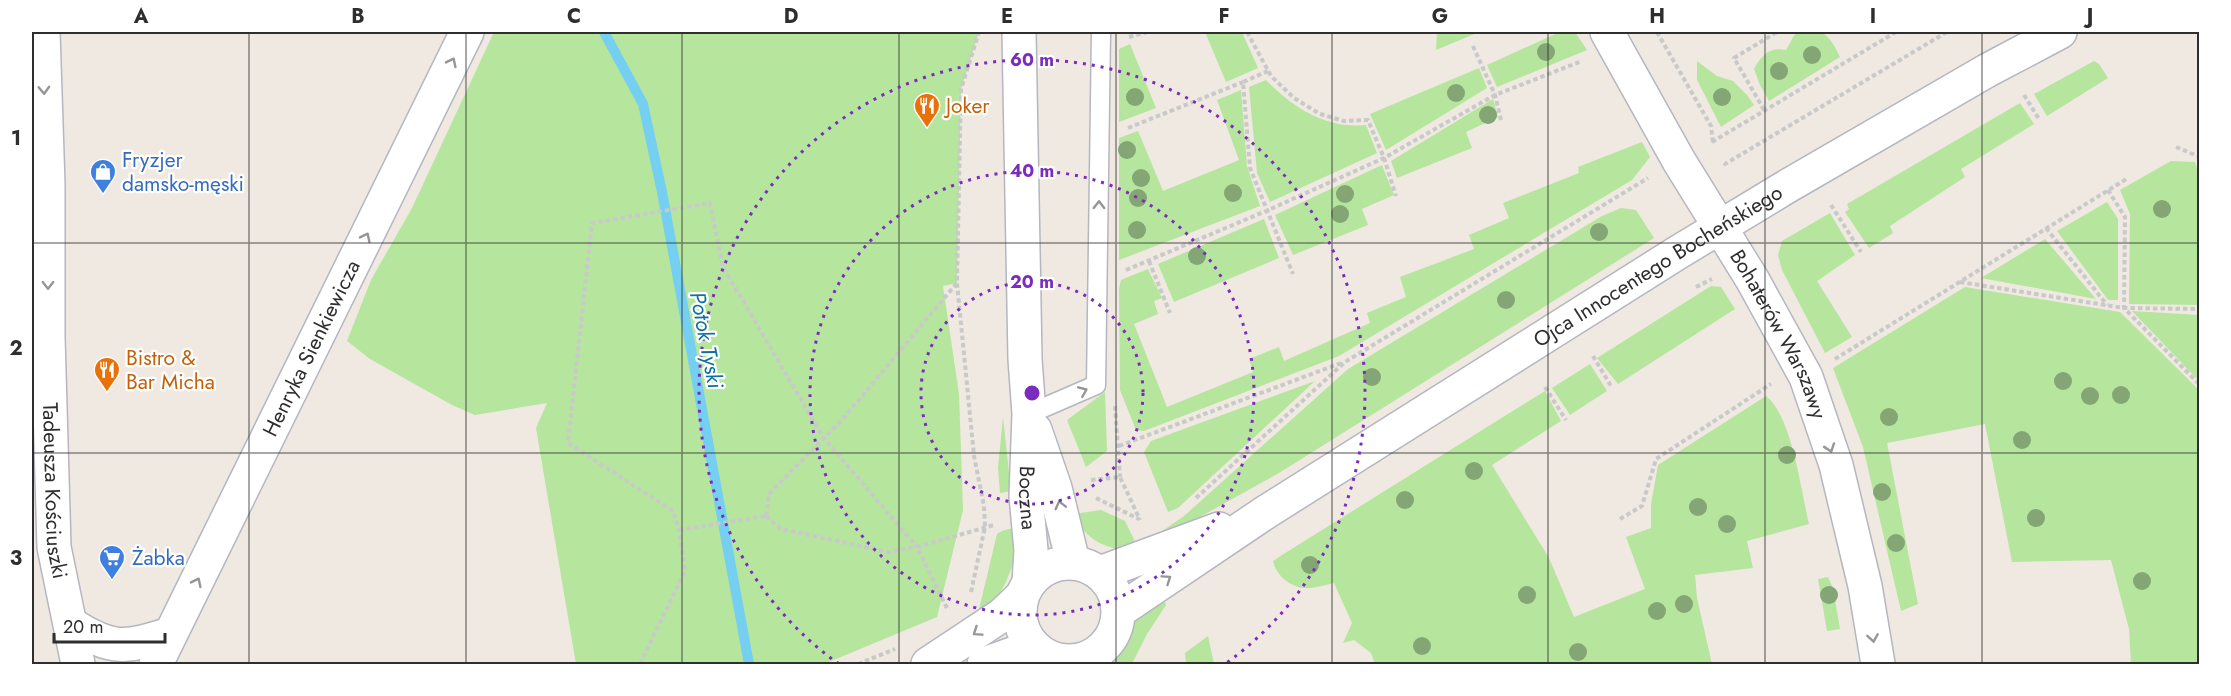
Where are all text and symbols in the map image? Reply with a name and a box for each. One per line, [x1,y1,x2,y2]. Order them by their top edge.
text: A [133,2,149,31]
text: B [351,2,365,31]
text: C [567,2,581,31]
text: D [784,2,798,31]
text: E [1001,2,1013,31]
text: F [1218,2,1230,31]
text: G [1432,2,1448,31]
text: H [1649,2,1665,31]
text: I [1870,2,1876,31]
text: J [2083,2,2093,31]
text: 60 m [1010,47,1054,73]
one-way arrow [444,57,456,68]
one-way arrow [38,85,51,94]
restaurant icon: Joker [912,91,942,129]
place label: Joker [943,91,990,121]
text: 1 [11,124,21,153]
place label: Fryzjer damsko-męski [122,145,244,199]
shop icon: Fryzjer damsko-męski [88,157,118,195]
text: 40 m [1010,158,1054,184]
street label: Ojca Innocentego Bocheńskiego [1528,177,1788,355]
one-way arrow [1093,200,1105,209]
one-way arrow [358,232,370,243]
street label: Bohaterów Warszawy [1722,244,1834,423]
street label: Henryka Sienkiewicza [255,255,368,442]
text: 20 m [1010,269,1054,295]
one-way arrow [42,280,54,289]
water label: Potok Tyski [682,289,732,391]
text: 2 [9,334,23,363]
place label: Bistro & Bar Micha [126,343,215,397]
restaurant icon: Bistro & Bar Micha [92,355,122,393]
centre of rings [1022,383,1042,403]
one-way arrow [1076,386,1087,398]
street label: Tadeusza Kościuszki [35,402,75,582]
one-way arrow [1823,442,1836,453]
street label: Boczna [1011,465,1044,531]
one-way arrow [1054,500,1067,510]
supermarket icon: Żabka [97,543,127,581]
place label: Żabka [132,543,185,573]
text: 3 [10,544,22,573]
one-way arrow [1161,575,1172,586]
one-way arrow [189,577,201,588]
scale bar [54,606,165,644]
text: 20 m [63,614,103,640]
one-way arrow [972,625,983,636]
one-way arrow [1866,632,1879,642]

